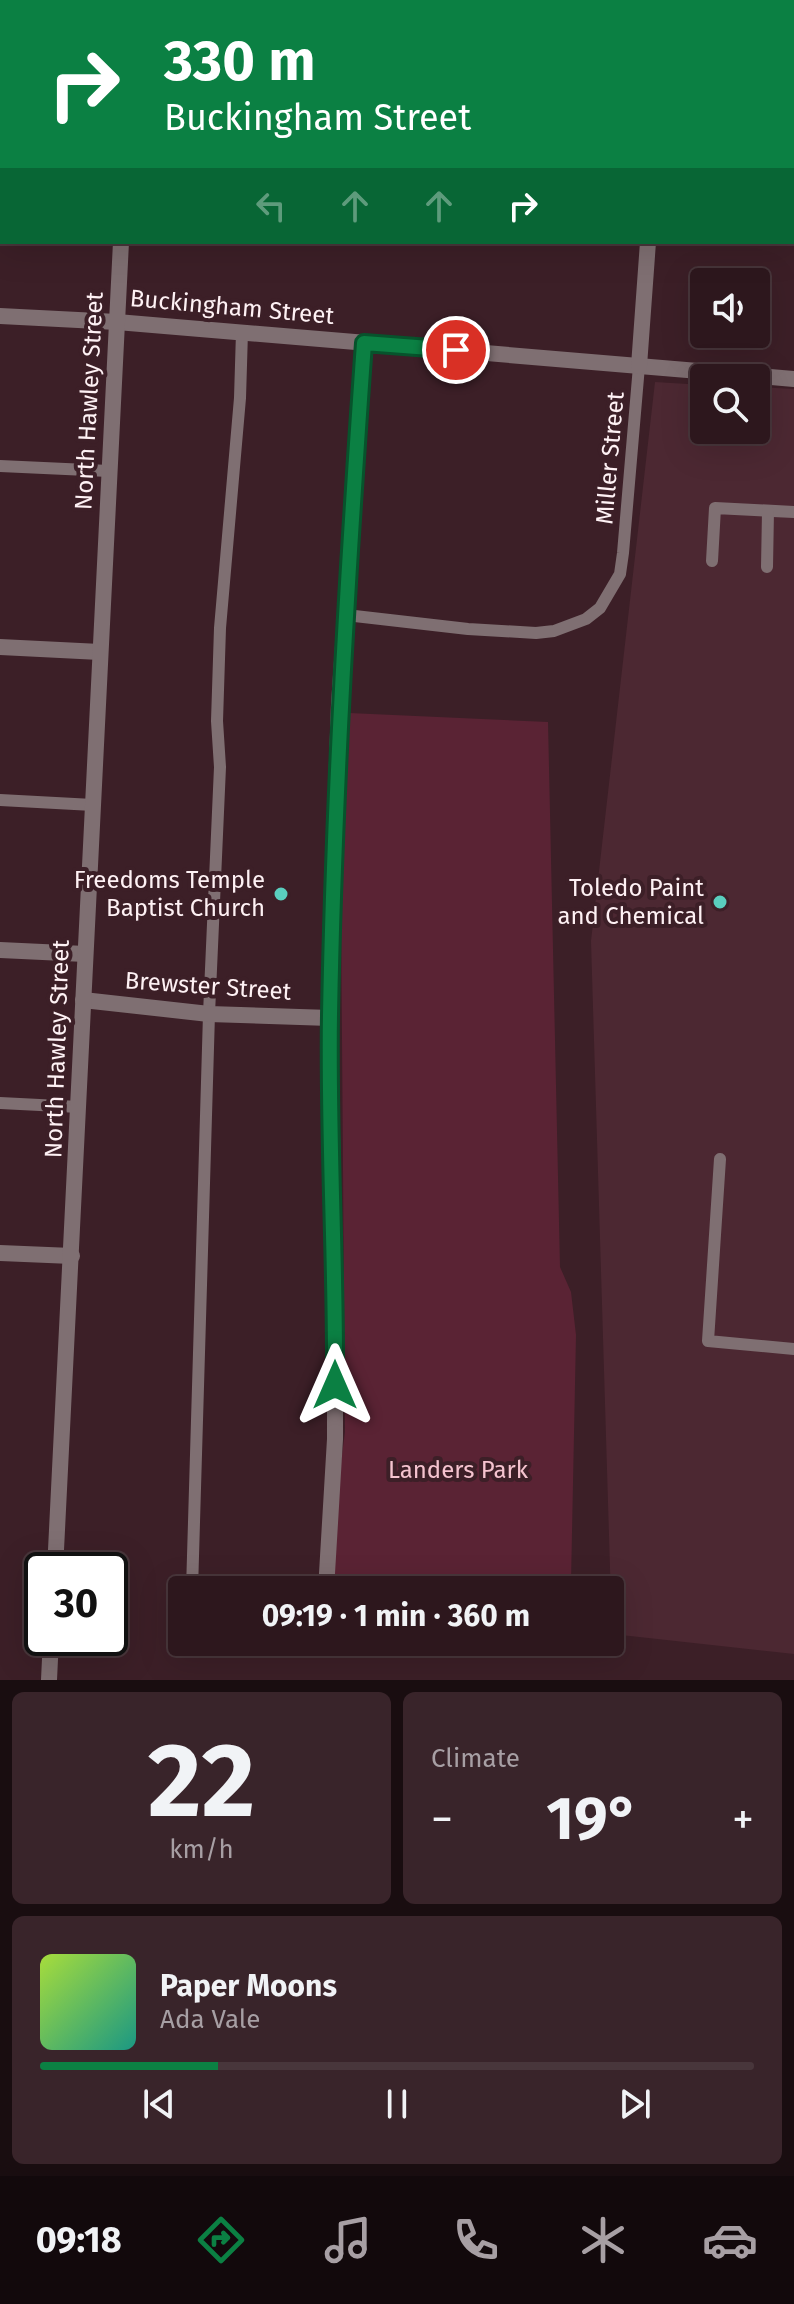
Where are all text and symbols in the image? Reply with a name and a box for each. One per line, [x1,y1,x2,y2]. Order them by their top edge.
text: 330 m [164,28,316,95]
icon: right [32,32,136,136]
text: Buckingham Street [164,96,471,140]
icon: left [249,184,293,228]
icon: ahead [333,184,377,228]
icon: ahead [417,184,461,228]
icon: right [501,184,545,228]
map controls [690,268,770,444]
button: sound [690,268,770,348]
street label: Buckingham Street [129,284,336,330]
street label: North Hawley Street [69,291,109,511]
pin [422,316,490,384]
icon: arrive [434,328,478,372]
button: search [690,364,770,444]
street label: Miller Street [590,390,630,526]
place label: Freedoms Temple Baptist Church [74,866,265,922]
place label: Toledo Paint and Chemical [557,874,704,930]
marker: Freedoms Temple Baptist Church [272,885,290,903]
marker: Toledo Paint and Chemical [711,893,729,911]
street label: North Hawley Street [39,939,75,1159]
street label: Brewster Street [124,966,292,1006]
position arrow [293,1343,377,1427]
park label: Landers Park [388,1456,529,1484]
speed limit sign: 30 [24,1552,128,1656]
text: 09:19 · 1 min · 360 m [262,1598,530,1634]
text: 22 [148,1719,255,1844]
text: Climate [431,1743,520,1774]
text: 19° [546,1783,639,1855]
text: − [431,1793,453,1846]
text: + [732,1793,754,1846]
text: km/h [169,1834,234,1865]
text: Paper Moons [160,1968,337,2004]
text: Ada Vale [160,2004,260,2035]
icon: previous [137,2082,181,2126]
icon: pause [375,2082,419,2126]
icon: next [613,2082,657,2126]
icon: directions [193,2212,249,2268]
icon: music [320,2212,376,2268]
icon: phone [448,2212,504,2268]
icon: climate [575,2212,631,2268]
icon: car [702,2212,758,2268]
text: 09:18 [36,2218,122,2262]

